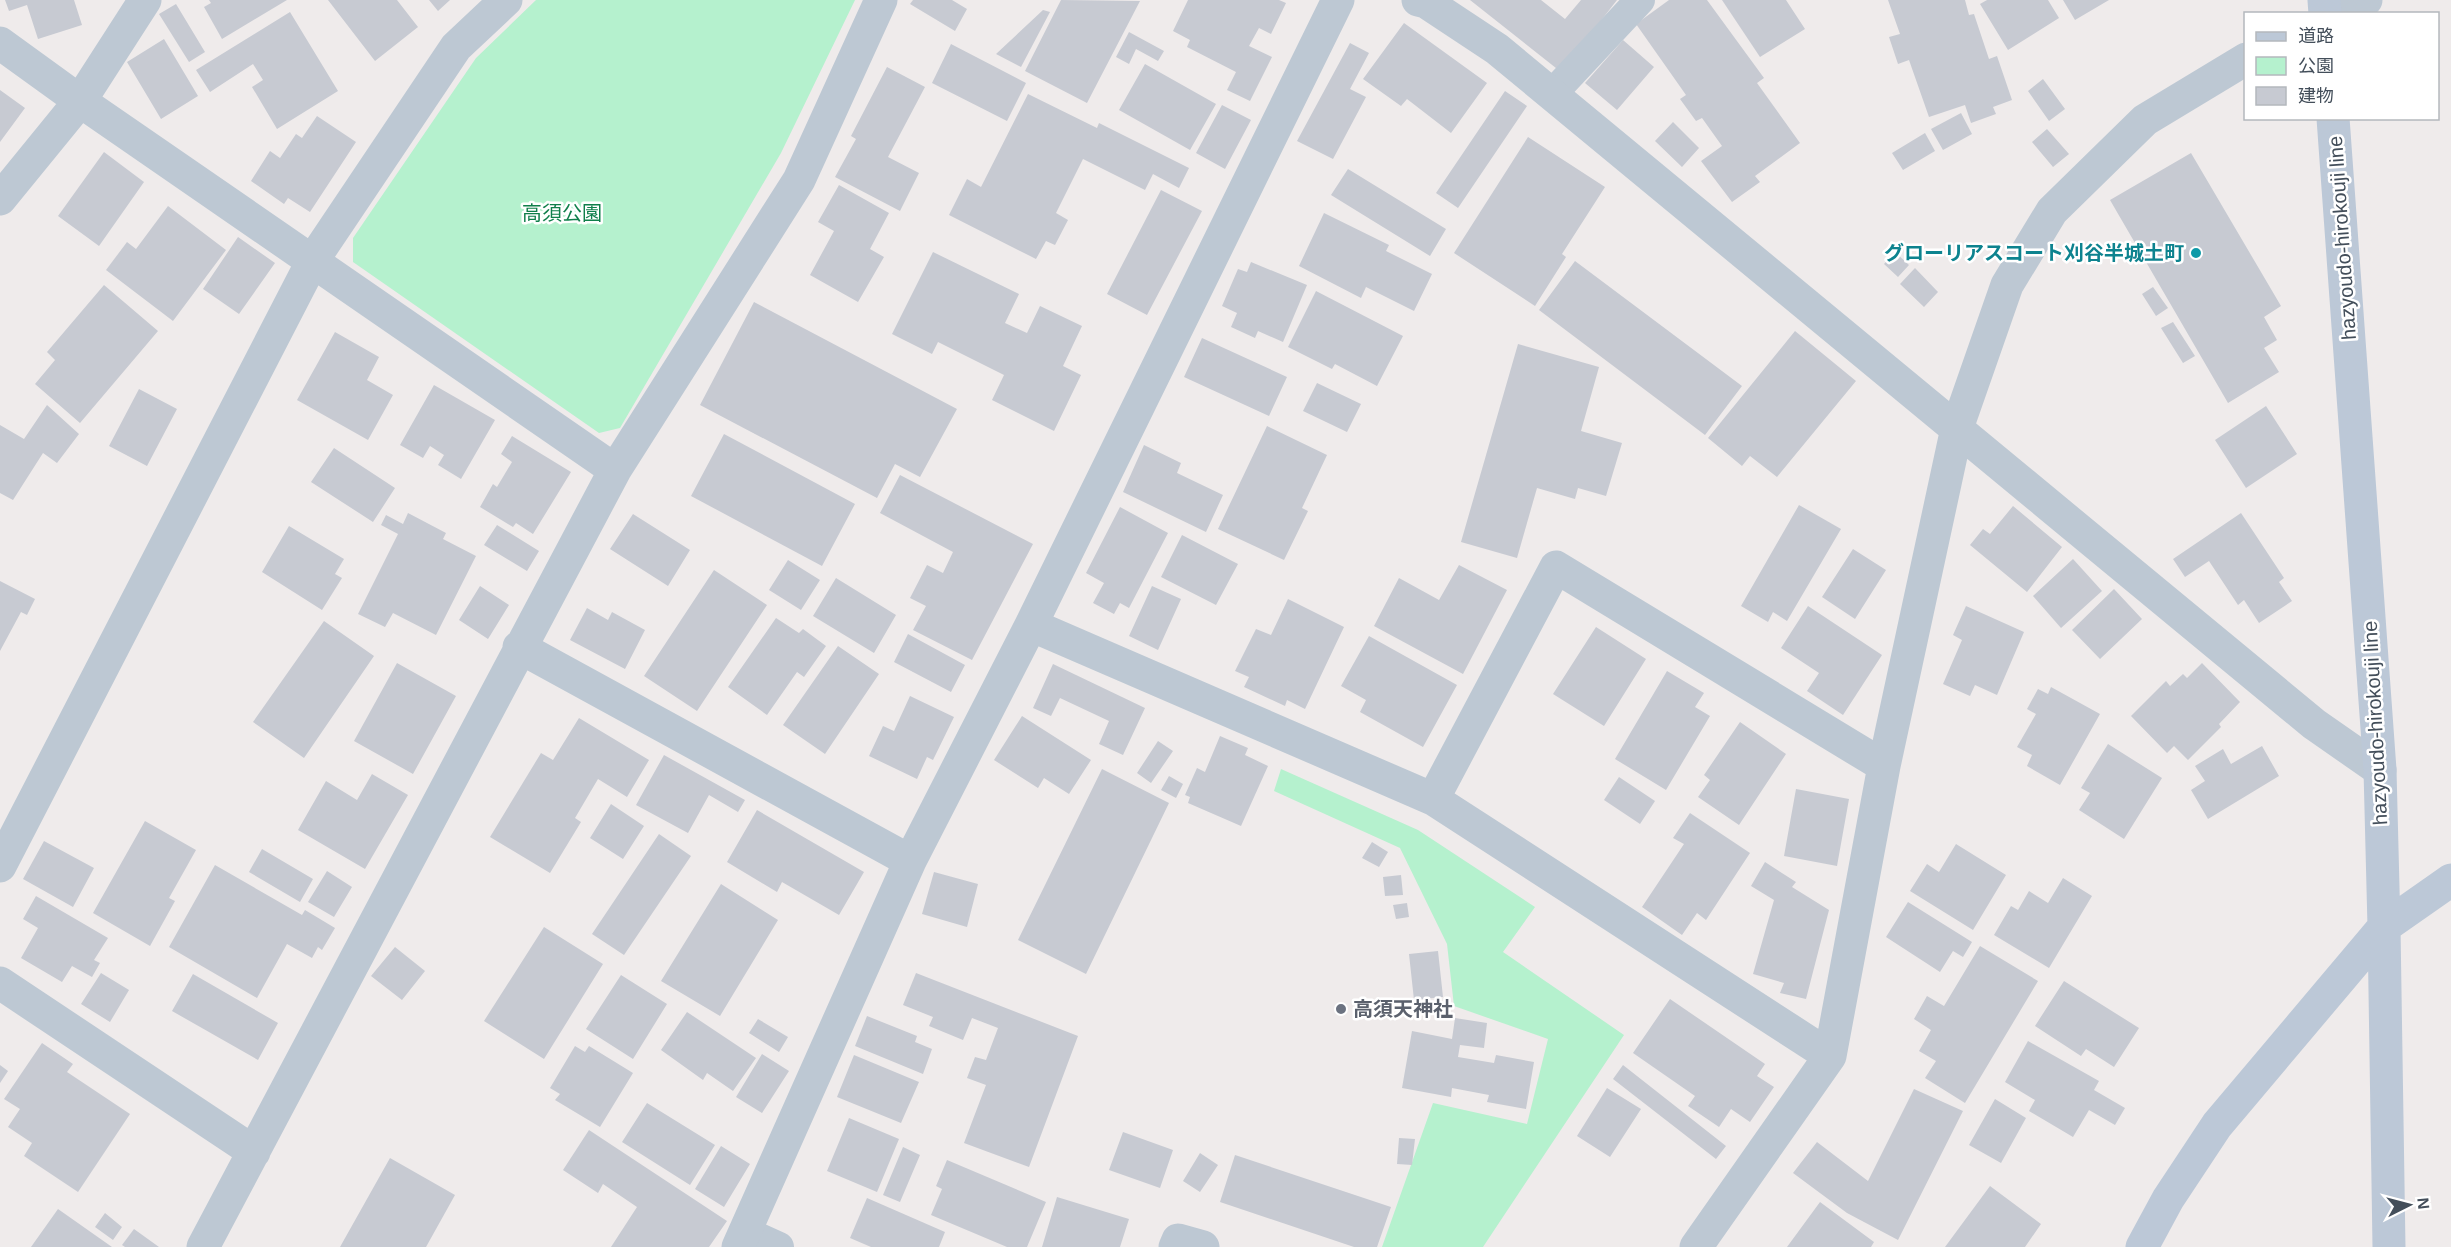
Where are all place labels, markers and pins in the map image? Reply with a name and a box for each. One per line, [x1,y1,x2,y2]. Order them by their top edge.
place label: グローリアスコート刈谷半城土町 [1884,242,2184,264]
marker: グローリアスコート刈谷半城土町 [2189,246,2203,260]
place label: 高須天神社 [1353,998,1453,1020]
marker: 高須天神社 [1334,1002,1348,1016]

